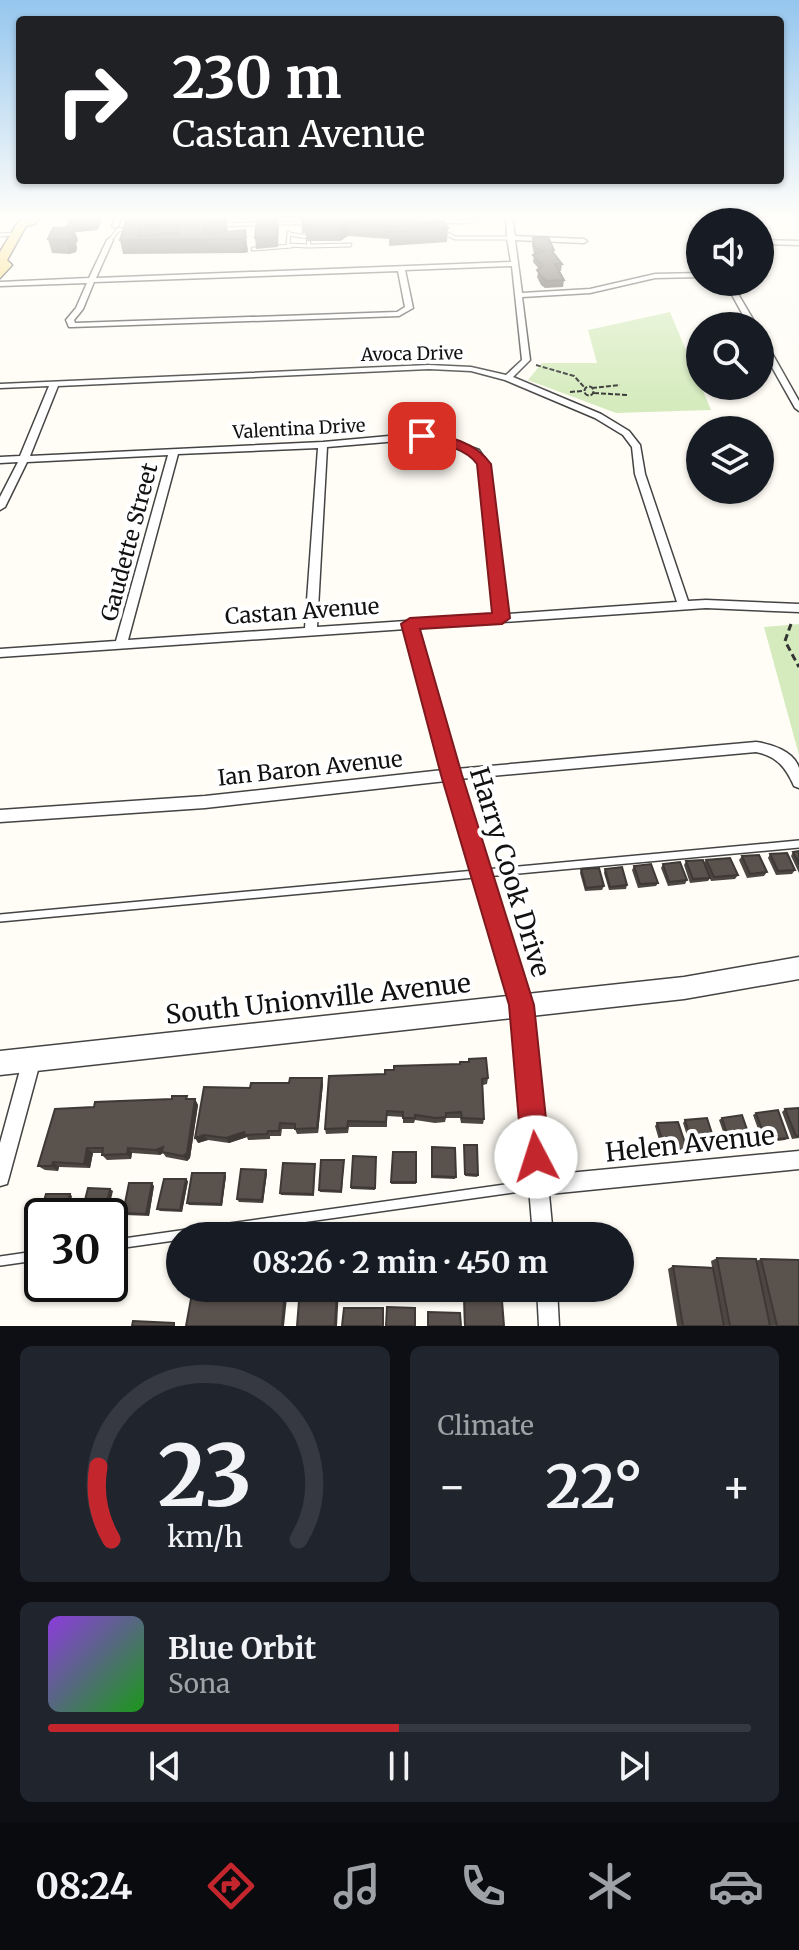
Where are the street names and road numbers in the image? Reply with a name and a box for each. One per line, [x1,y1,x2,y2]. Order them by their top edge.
street label: Avoca Drive [360,341,463,366]
street label: Valentina Drive [231,414,366,444]
street label: Gaudette Street [94,459,164,624]
street label: Castan Avenue [224,592,380,630]
street label: Ian Baron Avenue [216,744,404,792]
street label: Harry Cook Drive [463,763,558,981]
street label: South Unionville Avenue [164,966,472,1031]
street label: Helen Avenue [604,1118,776,1169]

